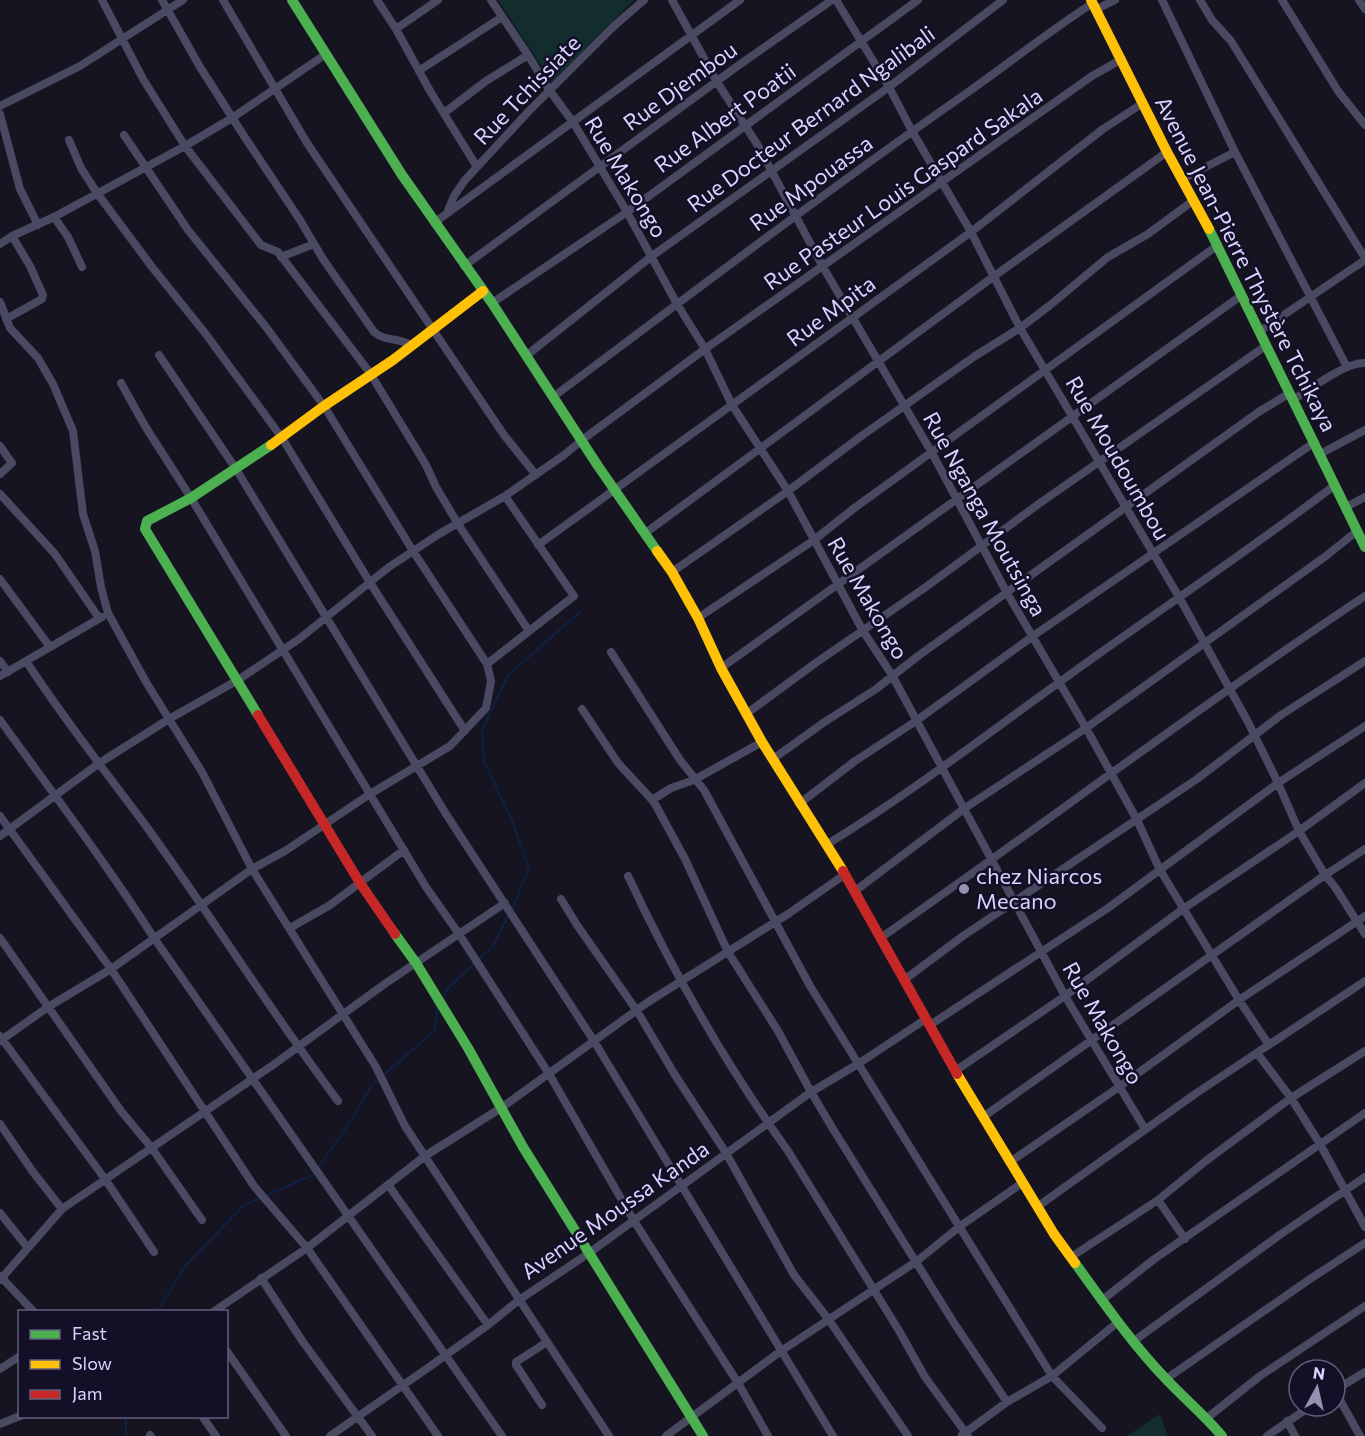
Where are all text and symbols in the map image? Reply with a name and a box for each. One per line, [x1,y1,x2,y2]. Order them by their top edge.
street label: Rue Docteur Bernard Ngalibali [682,20,940,218]
street label: Rue Tchissiate [468,29,586,150]
street label: Rue Djembou [618,35,742,136]
street label: Rue Albert Poatii [649,57,801,178]
street label: Rue Pasteur Louis Gaspard Sakala [758,82,1047,295]
street label: Avenue Jean-Pierre Thystère Tchikaya [1150,92,1343,436]
street label: Rue Makongo [580,111,673,242]
street label: Rue Mpouassa [744,129,877,236]
street label: Rue Mpita [781,269,880,352]
street label: Rue Moudoumbou [1061,371,1176,545]
street label: Rue Nganga Moutsinga [918,407,1053,621]
street label: Rue Makongo [822,532,914,664]
place label: chez Niarcos Mecano [976,862,1102,914]
marker: chez Niarcos Mecano [957,882,971,896]
street label: Rue Makongo [1057,957,1149,1089]
street label: Avenue Moussa Kanda [516,1135,714,1285]
legend [18,1310,228,1418]
text: Fast [72,1322,107,1344]
text: Slow [72,1352,112,1374]
north arrow [1287,1358,1347,1418]
text: N [1312,1362,1326,1383]
text: Jam [72,1382,102,1404]

